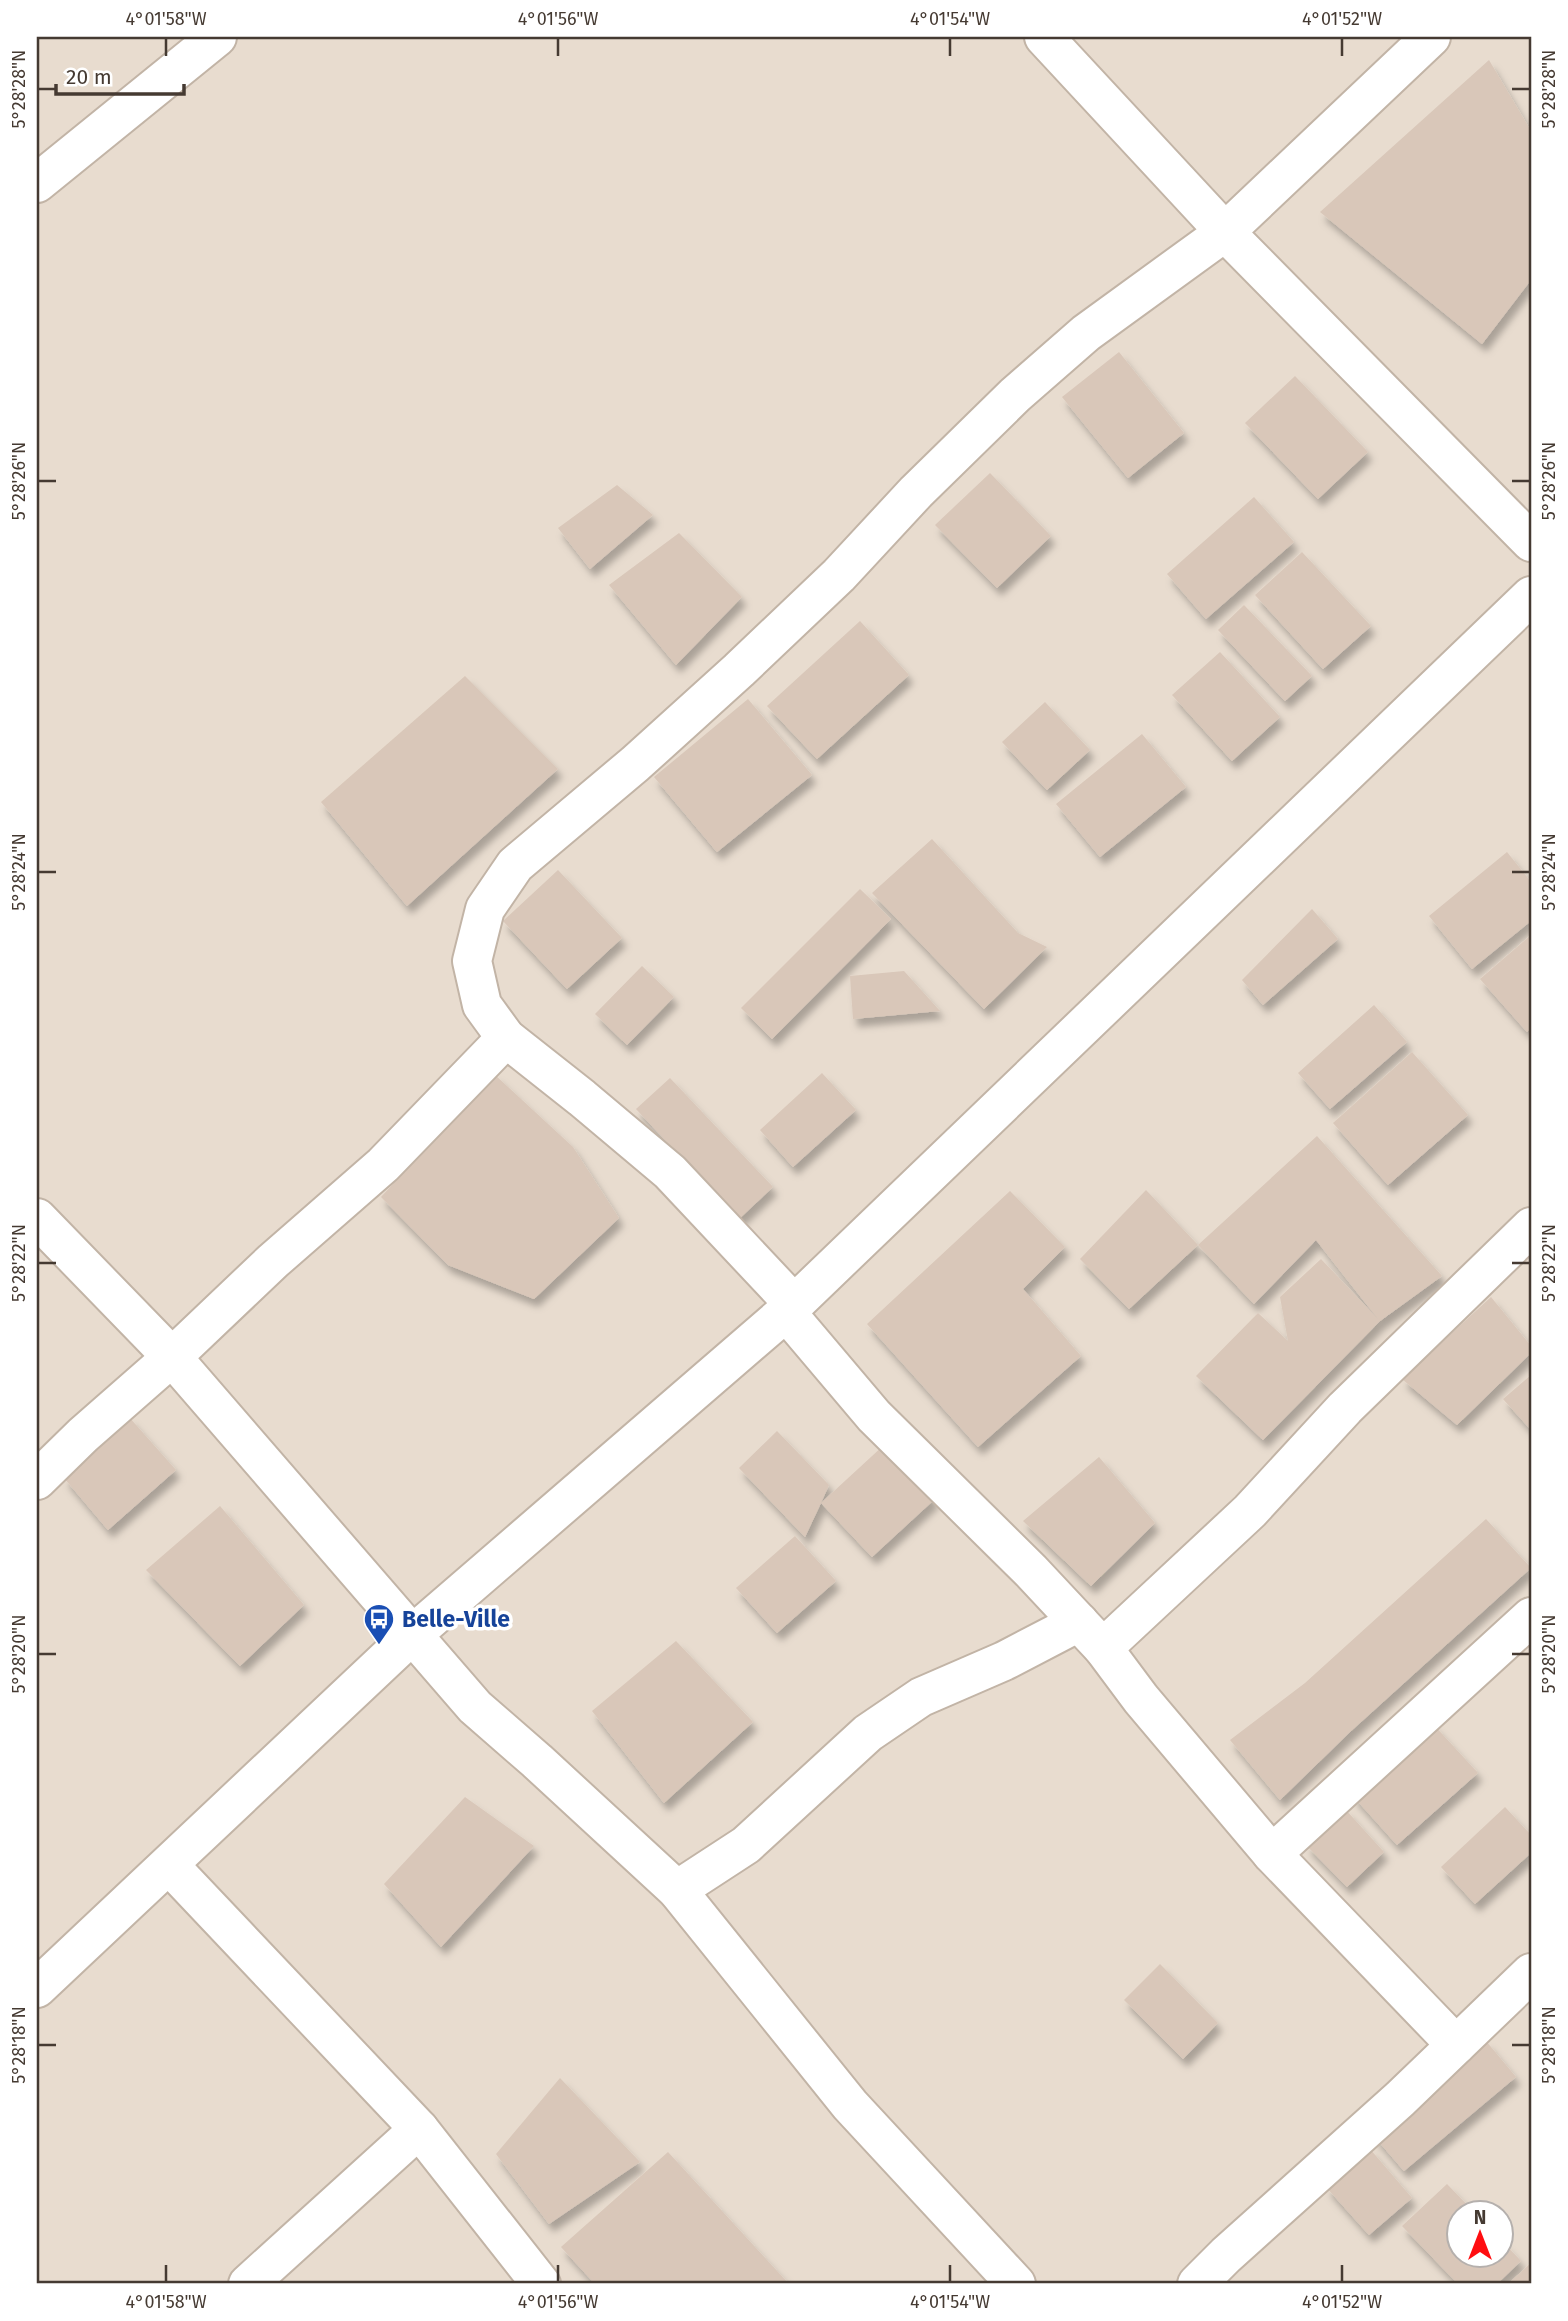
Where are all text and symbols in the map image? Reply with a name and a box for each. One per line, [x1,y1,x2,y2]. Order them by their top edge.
text: 4°01'58"W [125,8,207,30]
text: 4°01'56"W [518,8,598,30]
text: 4°01'54"W [910,8,990,30]
text: 4°01'52"W [1302,8,1382,30]
text: 5°28'28"N [8,50,30,128]
text: 5°28'28"N [1538,50,1560,128]
scale bar [56,52,184,96]
text: 20 m [66,64,112,90]
text: 5°28'26"N [8,442,30,520]
text: 5°28'26"N [1538,442,1560,520]
text: 5°28'24"N [8,833,30,911]
text: 5°28'24"N [1538,833,1560,911]
text: 5°28'22"N [8,1224,30,1302]
text: 5°28'22"N [1538,1224,1560,1302]
bus stop icon: Belle-Ville [362,1602,396,1646]
place label: Belle-Ville [402,1605,510,1633]
text: 5°28'20"N [8,1614,30,1694]
text: 5°28'20"N [1538,1614,1560,1694]
text: 5°28'18"N [8,2006,30,2084]
text: 5°28'18"N [1538,2006,1560,2084]
north arrow [1446,2198,1516,2268]
text: N [1474,2206,1486,2229]
text: 4°01'58"W [125,2291,207,2313]
text: 4°01'56"W [518,2291,598,2313]
text: 4°01'54"W [910,2291,990,2313]
text: 4°01'52"W [1302,2291,1382,2313]

